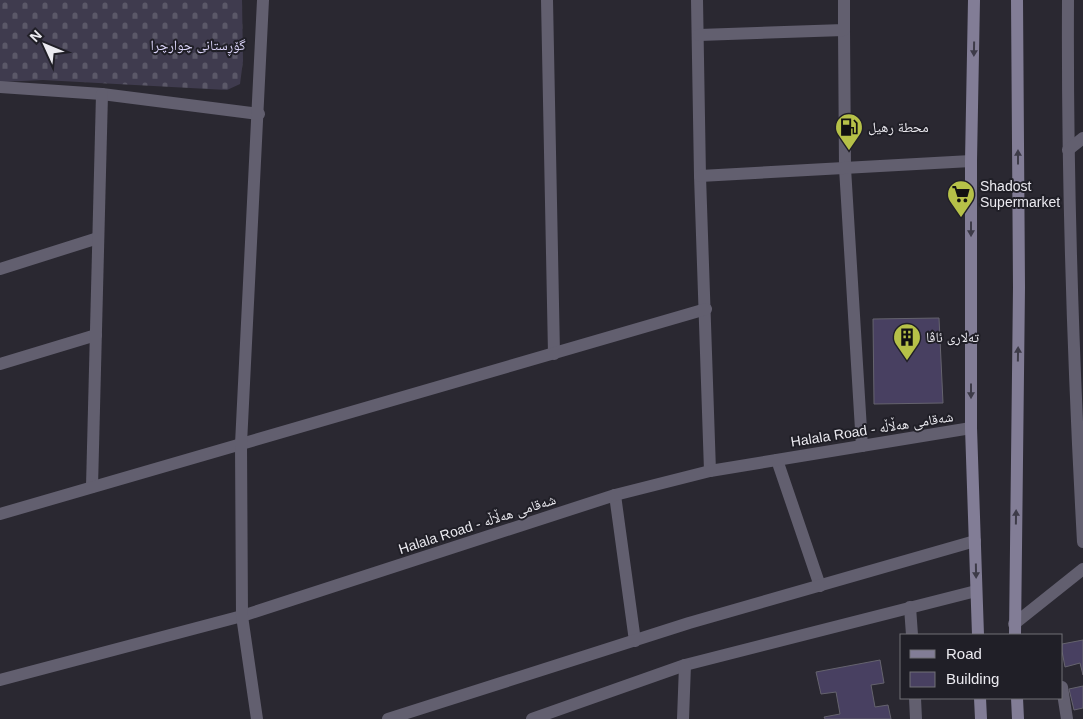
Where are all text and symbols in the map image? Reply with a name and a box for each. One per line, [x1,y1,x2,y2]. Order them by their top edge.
north arrow [20,20,70,70]
text: N [26,27,45,45]
park label: گۆڕستانی چوارچرا [150,37,246,57]
one-way arrow [970,41,978,57]
fuel station icon: محطة رهيل [834,112,864,151]
place label: محطة رهيل [868,119,929,136]
one-way arrow [1014,148,1022,164]
place label: Shadost Supermarket [980,178,1060,210]
supermarket icon: Shadost Supermarket [946,179,976,218]
one-way arrow [967,221,975,237]
building icon: تەلاری ئاڤا [892,322,922,361]
place label: تەلاری ئاڤا [926,329,979,346]
one-way arrow [1014,346,1022,362]
one-way arrow [967,383,975,399]
street label: Halala Road - شەقامی هەڵاڵە [789,407,955,451]
street label: Halala Road - شەقامی هەڵاڵە [396,490,558,558]
one-way arrow [1012,508,1020,524]
one-way arrow [972,563,980,579]
legend [900,634,1063,699]
text: Road [946,645,982,662]
text: Building [946,670,999,687]

